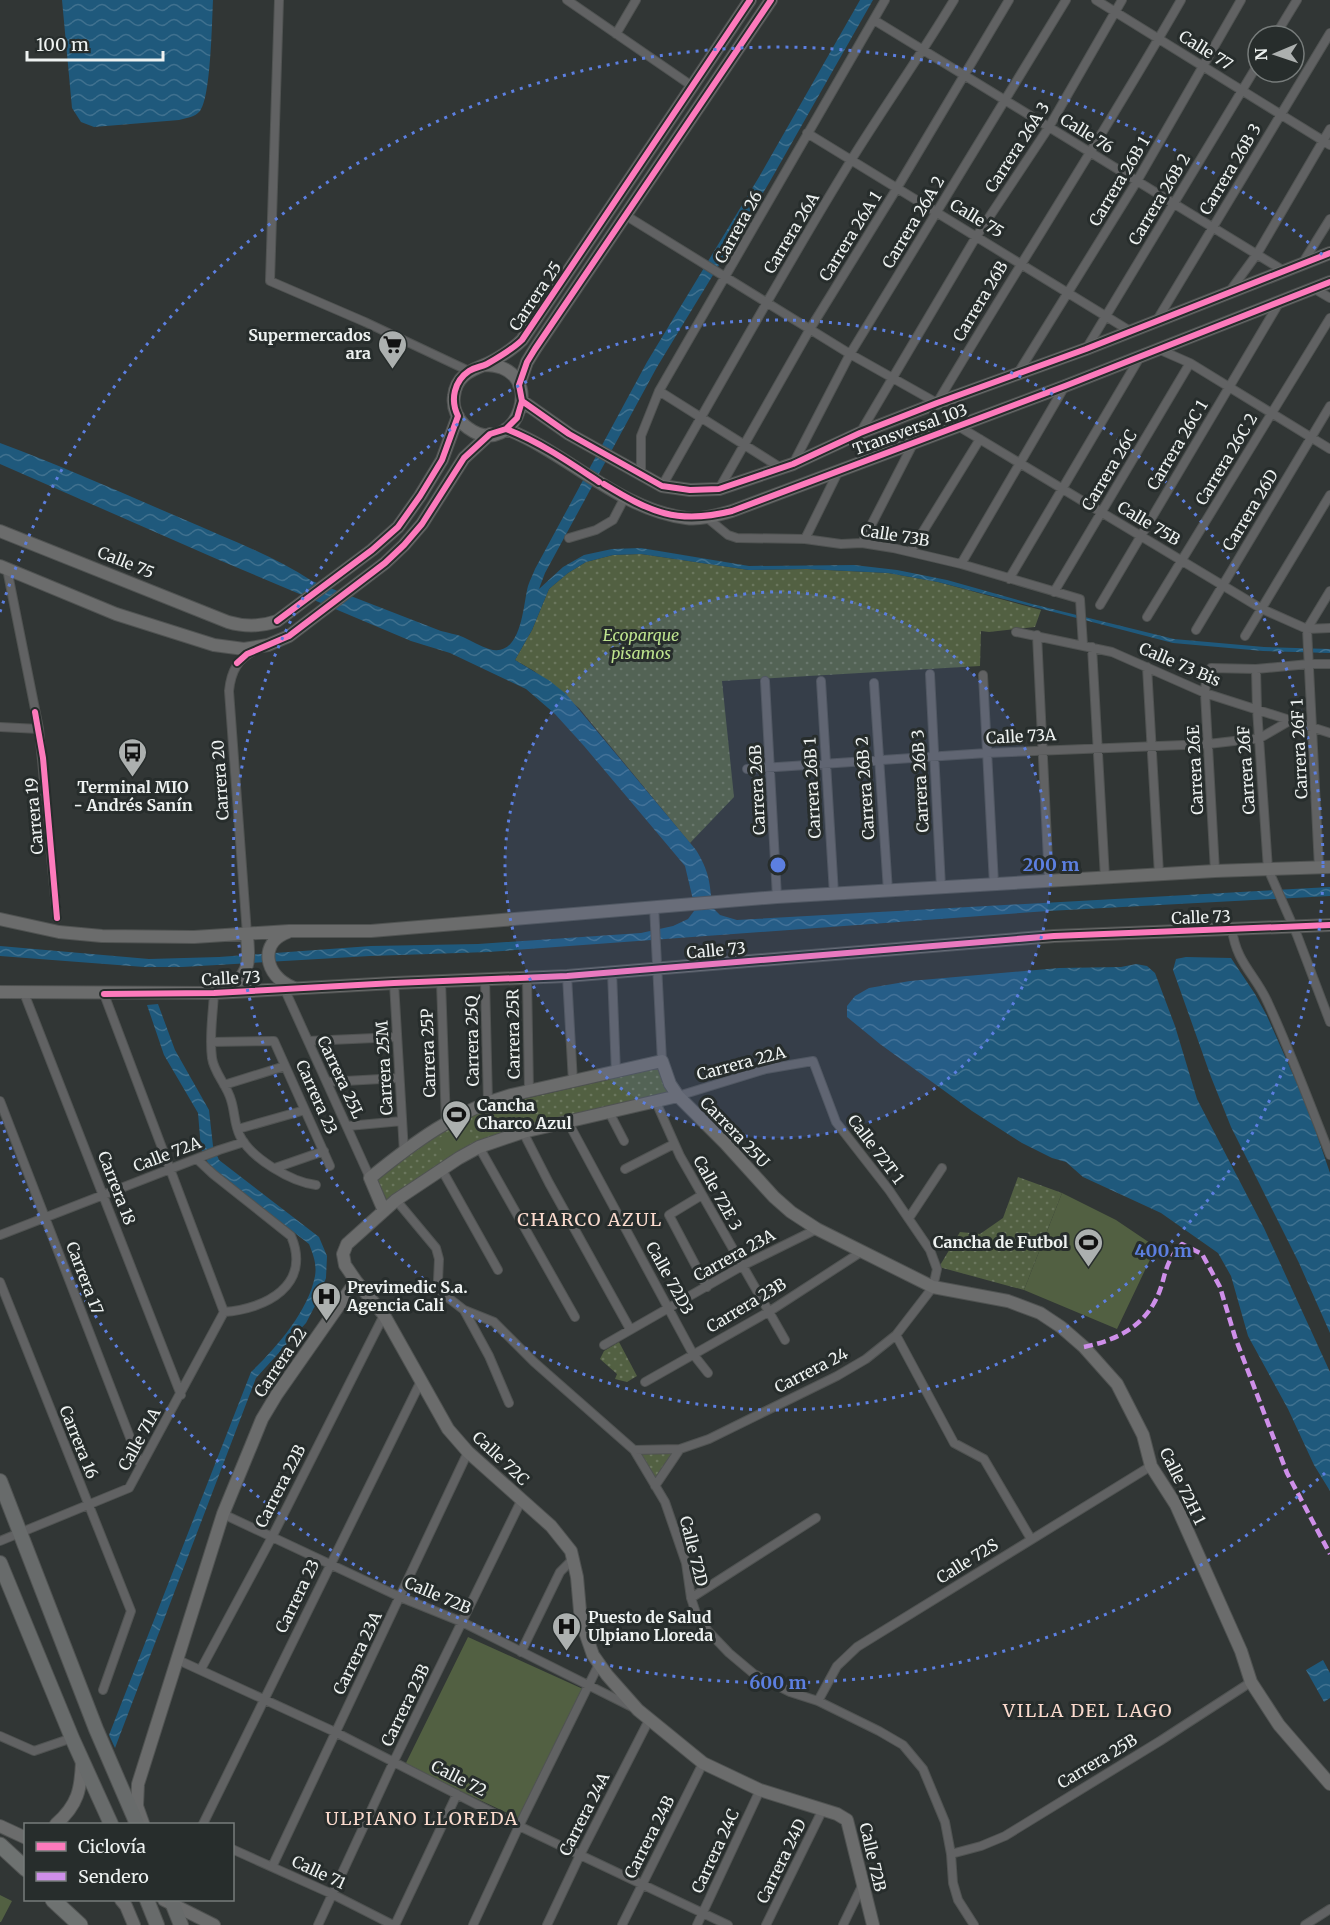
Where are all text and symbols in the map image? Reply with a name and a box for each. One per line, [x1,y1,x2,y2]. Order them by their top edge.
scale bar [27,24,164,62]
north arrow [1246,24,1306,84]
street label: Calle 77 [1175,26,1237,74]
text: 100 m [36,33,89,56]
text: N [1251,47,1271,61]
street label: Carrera 26A 3 [980,98,1054,196]
street label: Calle 76 [1057,109,1118,157]
street label: Carrera 26B 3 [1195,120,1265,218]
street label: Carrera 26B 1 [1084,132,1154,230]
street label: Carrera 26B 2 [1124,150,1194,248]
street label: Carrera 26A 2 [878,172,948,272]
street label: Carrera 26 [710,187,766,267]
street label: Carrera 26A 1 [815,187,885,285]
street label: Carrera 26A [759,188,823,277]
street label: Calle 75 [946,194,1008,242]
street label: Carrera 26B [948,257,1012,345]
street label: Carrera 25 [505,258,565,334]
place label: Supermercados ara [248,325,371,363]
supermarket icon: Supermercados ara [376,328,408,370]
street label: Carrera 26C 1 [1142,396,1212,494]
street label: Transversal 103 [850,399,970,459]
street label: Carrera 26C 2 [1191,409,1261,509]
street label: Carrera 26C [1077,426,1141,514]
street label: Carrera 26D [1218,466,1282,554]
street label: Calle 75B [1114,497,1184,550]
street label: Calle 73B [859,520,931,550]
street label: Calle 75 [95,542,157,582]
park label: Ecoparque pisamos [603,625,679,663]
street label: Calle 73 Bis [1136,638,1224,690]
street label: Carrera 26F 1 [1286,698,1312,800]
street label: Calle 73A [985,724,1057,748]
street label: Carrera 26E [1183,724,1207,815]
street label: Carrera 26F [1233,725,1259,815]
street label: Carrera 26B 3 [907,729,933,833]
bus stop icon: Terminal MIO - Andrés Sanín [117,736,149,778]
street label: Carrera 26B 2 [851,736,879,840]
street label: Carrera 26B 1 [799,737,825,839]
street label: Carrera 20 [207,739,233,821]
street label: Carrera 26B [745,744,769,836]
street label: Carrera 19 [21,777,47,855]
place label: Terminal MIO - Andrés Sanín [73,777,193,815]
text: 200 m [1023,853,1079,876]
centre of rings [768,855,788,875]
street label: Calle 73 [1171,906,1231,928]
street label: Calle 73 [686,937,746,963]
street label: Calle 73 [201,966,261,990]
street label: Carrera 25R [502,988,524,1079]
street label: Carrera 25Q [461,994,483,1087]
street label: Carrera 25P [416,1008,440,1098]
street label: Carrera 25M [372,1020,396,1116]
street label: Carrera 25L [313,1033,369,1122]
street label: Carrera 22A [694,1041,788,1084]
street label: Carrera 23 [292,1057,342,1137]
street label: Carrera 25U [696,1092,774,1172]
place label: Cancha Charco Azul [477,1095,572,1133]
sports icon: Cancha Charco Azul [440,1098,472,1140]
street label: Calle 72T 1 [843,1110,909,1188]
street label: Calle 72A [130,1132,204,1176]
street label: Carrera 18 [94,1148,140,1228]
street label: Calle 72E 3 [689,1152,747,1234]
district label: CHARCO AZUL [517,1208,663,1231]
street label: Carrera 23A [690,1224,779,1286]
sports icon: Cancha de Futbol [1073,1226,1105,1268]
place label: Cancha de Futbol [933,1232,1068,1252]
street label: Calle 72D3 [642,1238,698,1318]
street label: Carrera 17 [62,1239,108,1317]
text: 400 m [1134,1239,1192,1262]
street label: Carrera 23B [703,1273,790,1337]
place label: Previmedic S.a. Agencia Cali [346,1277,468,1315]
hospital icon: Previmedic S.a. Agencia Cali [310,1280,342,1322]
street label: Carrera 22 [249,1323,311,1401]
street label: Carrera 24 [771,1343,851,1397]
street label: Carrera 16 [55,1402,103,1482]
street label: Calle 71A [114,1403,165,1474]
street label: Calle 72C [469,1427,533,1489]
street label: Carrera 22B [251,1441,310,1531]
street label: Calle 72H 1 [1156,1444,1210,1528]
street label: Calle 72D [676,1514,712,1588]
street label: Calle 72S [932,1534,1002,1588]
street label: Carrera 23 [271,1556,323,1636]
street label: Calle 72B [402,1572,474,1618]
place label: Puesto de Salud Ulpiano Lloreda [588,1607,713,1645]
street label: Carrera 23A [328,1608,386,1698]
hospital icon: Puesto de Salud Ulpiano Lloreda [551,1610,583,1652]
street label: Carrera 23B [376,1660,434,1749]
text: 600 m [749,1671,807,1694]
district label: VILLA DEL LAGO [1002,1699,1173,1722]
street label: Carrera 25B [1053,1729,1141,1793]
street label: Calle 72 [428,1756,490,1800]
street label: Carrera 24A [554,1768,614,1859]
street label: Carrera 24B [620,1792,678,1882]
street label: Carrera 24C [687,1806,743,1896]
district label: ULPIANO LLOREDA [325,1807,519,1830]
street label: Carrera 24D [752,1816,810,1906]
street label: Calle 72B [855,1821,891,1894]
legend [24,1823,234,1901]
text: Ciclovía [78,1835,146,1858]
street label: Calle 71 [289,1851,349,1893]
text: Sendero [78,1865,149,1888]

